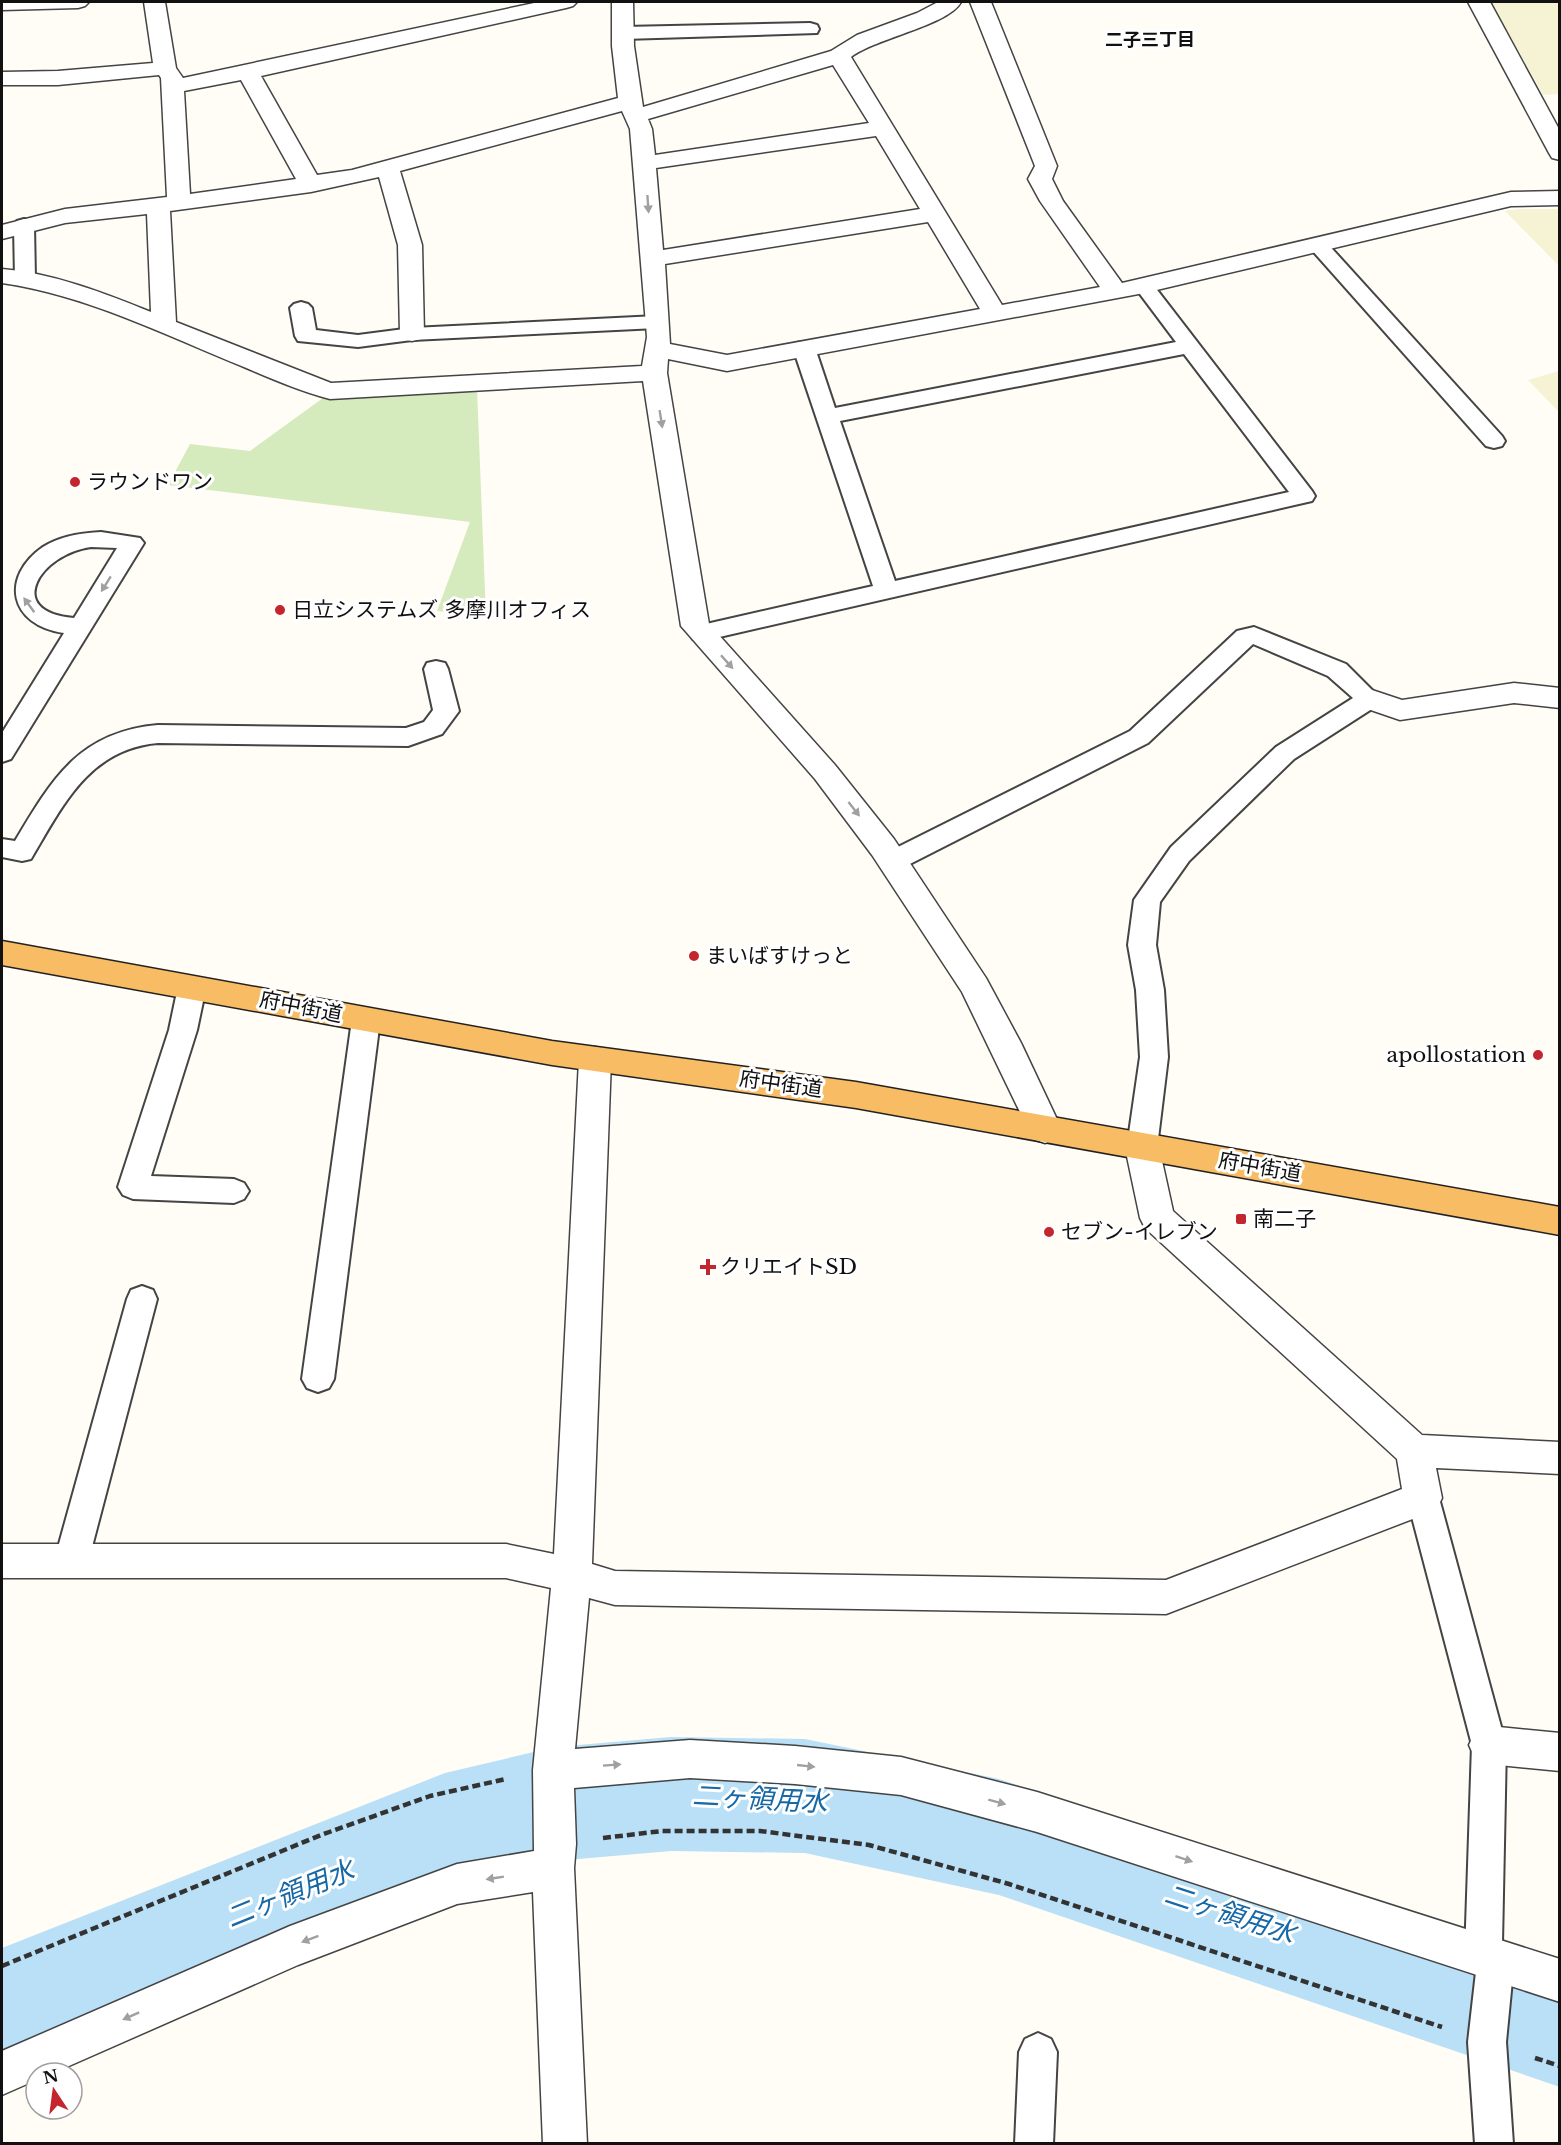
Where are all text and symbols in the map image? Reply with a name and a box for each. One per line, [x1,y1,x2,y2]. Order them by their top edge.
district label: 二子三丁目 [1105,29,1195,51]
one-way arrow [643,195,653,214]
one-way arrow [657,409,666,428]
place label: ラウンドワン [87,469,213,495]
marker: ラウンドワン [68,475,82,489]
one-way arrow [101,576,112,593]
one-way arrow [23,597,35,613]
place label: 日立システムズ 多摩川オフィス [292,597,591,623]
marker: 日立システムズ 多摩川オフィス [273,603,287,617]
one-way arrow [720,654,734,669]
one-way arrow [848,802,860,817]
place label: まいばすけっと [706,943,853,969]
marker: まいばすけっと [687,949,701,963]
street label: 府中街道 [257,986,345,1028]
place label: apollostation [1387,1042,1526,1068]
marker: apollostation [1531,1048,1545,1062]
street label: 府中街道 [738,1065,824,1103]
street label: 府中街道 [1216,1147,1304,1187]
place label: 南二子 [1253,1206,1316,1232]
marker: 南二子 [1234,1212,1248,1226]
place label: セブン-イレブン [1061,1219,1218,1245]
marker: セブン-イレブン [1042,1225,1056,1239]
place label: クリエイトSD [720,1254,857,1280]
marker: クリエイトSD [701,1260,715,1274]
one-way arrow [602,1760,621,1770]
one-way arrow [797,1761,816,1771]
water label: 二ヶ領用水 [692,1778,831,1819]
one-way arrow [988,1797,1007,1807]
water label: 二ヶ領用水 [221,1852,361,1934]
one-way arrow [1175,1855,1193,1865]
one-way arrow [485,1873,504,1882]
water label: 二ヶ領用水 [1161,1877,1302,1951]
one-way arrow [301,1934,319,1944]
one-way arrow [122,2011,140,2021]
north arrow [24,2061,84,2121]
text: N [41,2065,60,2088]

